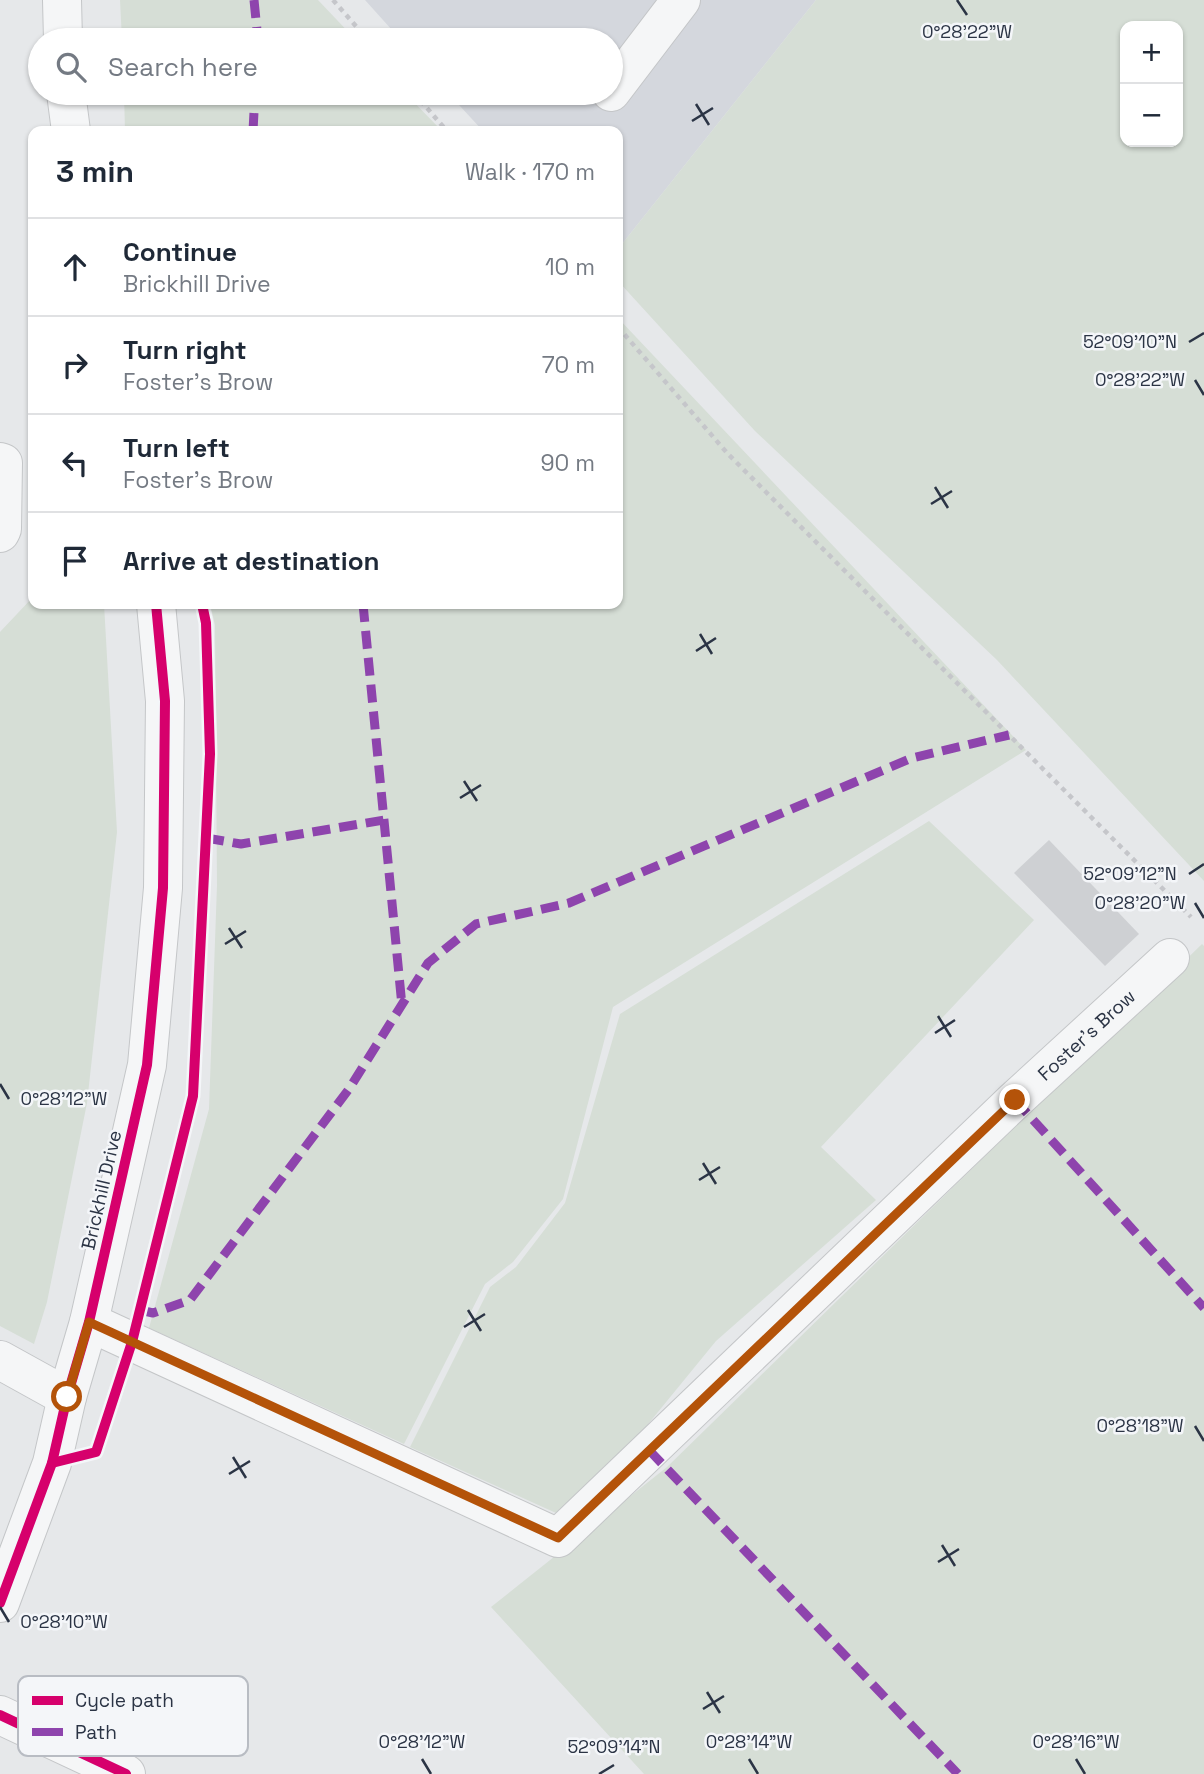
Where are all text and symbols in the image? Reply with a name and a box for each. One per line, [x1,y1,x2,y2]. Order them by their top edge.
text: 0°28'22"W [922,20,1012,43]
map controls [1120,21,1183,147]
button: + [1120,21,1183,84]
search box [28,28,623,105]
icon: search [52,48,90,86]
text: Search here [108,50,258,84]
button: − [1120,84,1183,147]
text: 3 min [56,152,134,191]
text: Walk · 170 m [465,157,595,187]
text: Continue [123,235,237,269]
icon: ahead [56,248,94,286]
text: 10 m [545,252,595,282]
text: Brickhill Drive [123,269,271,299]
text: 52°09'10"N [1083,330,1177,353]
text: Turn right [123,333,247,367]
icon: right [56,346,94,384]
text: 70 m [542,350,595,380]
text: Foster's Brow [123,367,273,397]
text: 0°28'22"W [1095,368,1185,391]
text: Turn left [123,431,230,465]
icon: left [56,444,94,482]
text: 90 m [540,448,595,478]
text: Foster's Brow [123,465,273,495]
icon: arrive [56,542,94,580]
text: Arrive at destination [123,544,380,578]
text: 52°09'12"N [1083,862,1177,885]
text: 0°28'20"W [1095,891,1186,914]
street label: Foster's Brow [1032,984,1141,1086]
route end [999,1084,1030,1115]
text: 0°28'12"W [21,1087,108,1110]
street label: Brickhill Drive [76,1128,127,1252]
route start [51,1381,82,1412]
text: 0°28'18"W [1096,1414,1184,1437]
text: 0°28'10"W [20,1610,108,1633]
legend [18,1676,248,1756]
text: Cycle path [75,1688,174,1713]
text: Path [75,1720,117,1745]
text: 0°28'12"W [379,1730,466,1753]
text: 0°28'14"W [706,1730,793,1753]
text: 0°28'16"W [1033,1730,1120,1753]
text: 52°09'14"N [567,1735,661,1758]

